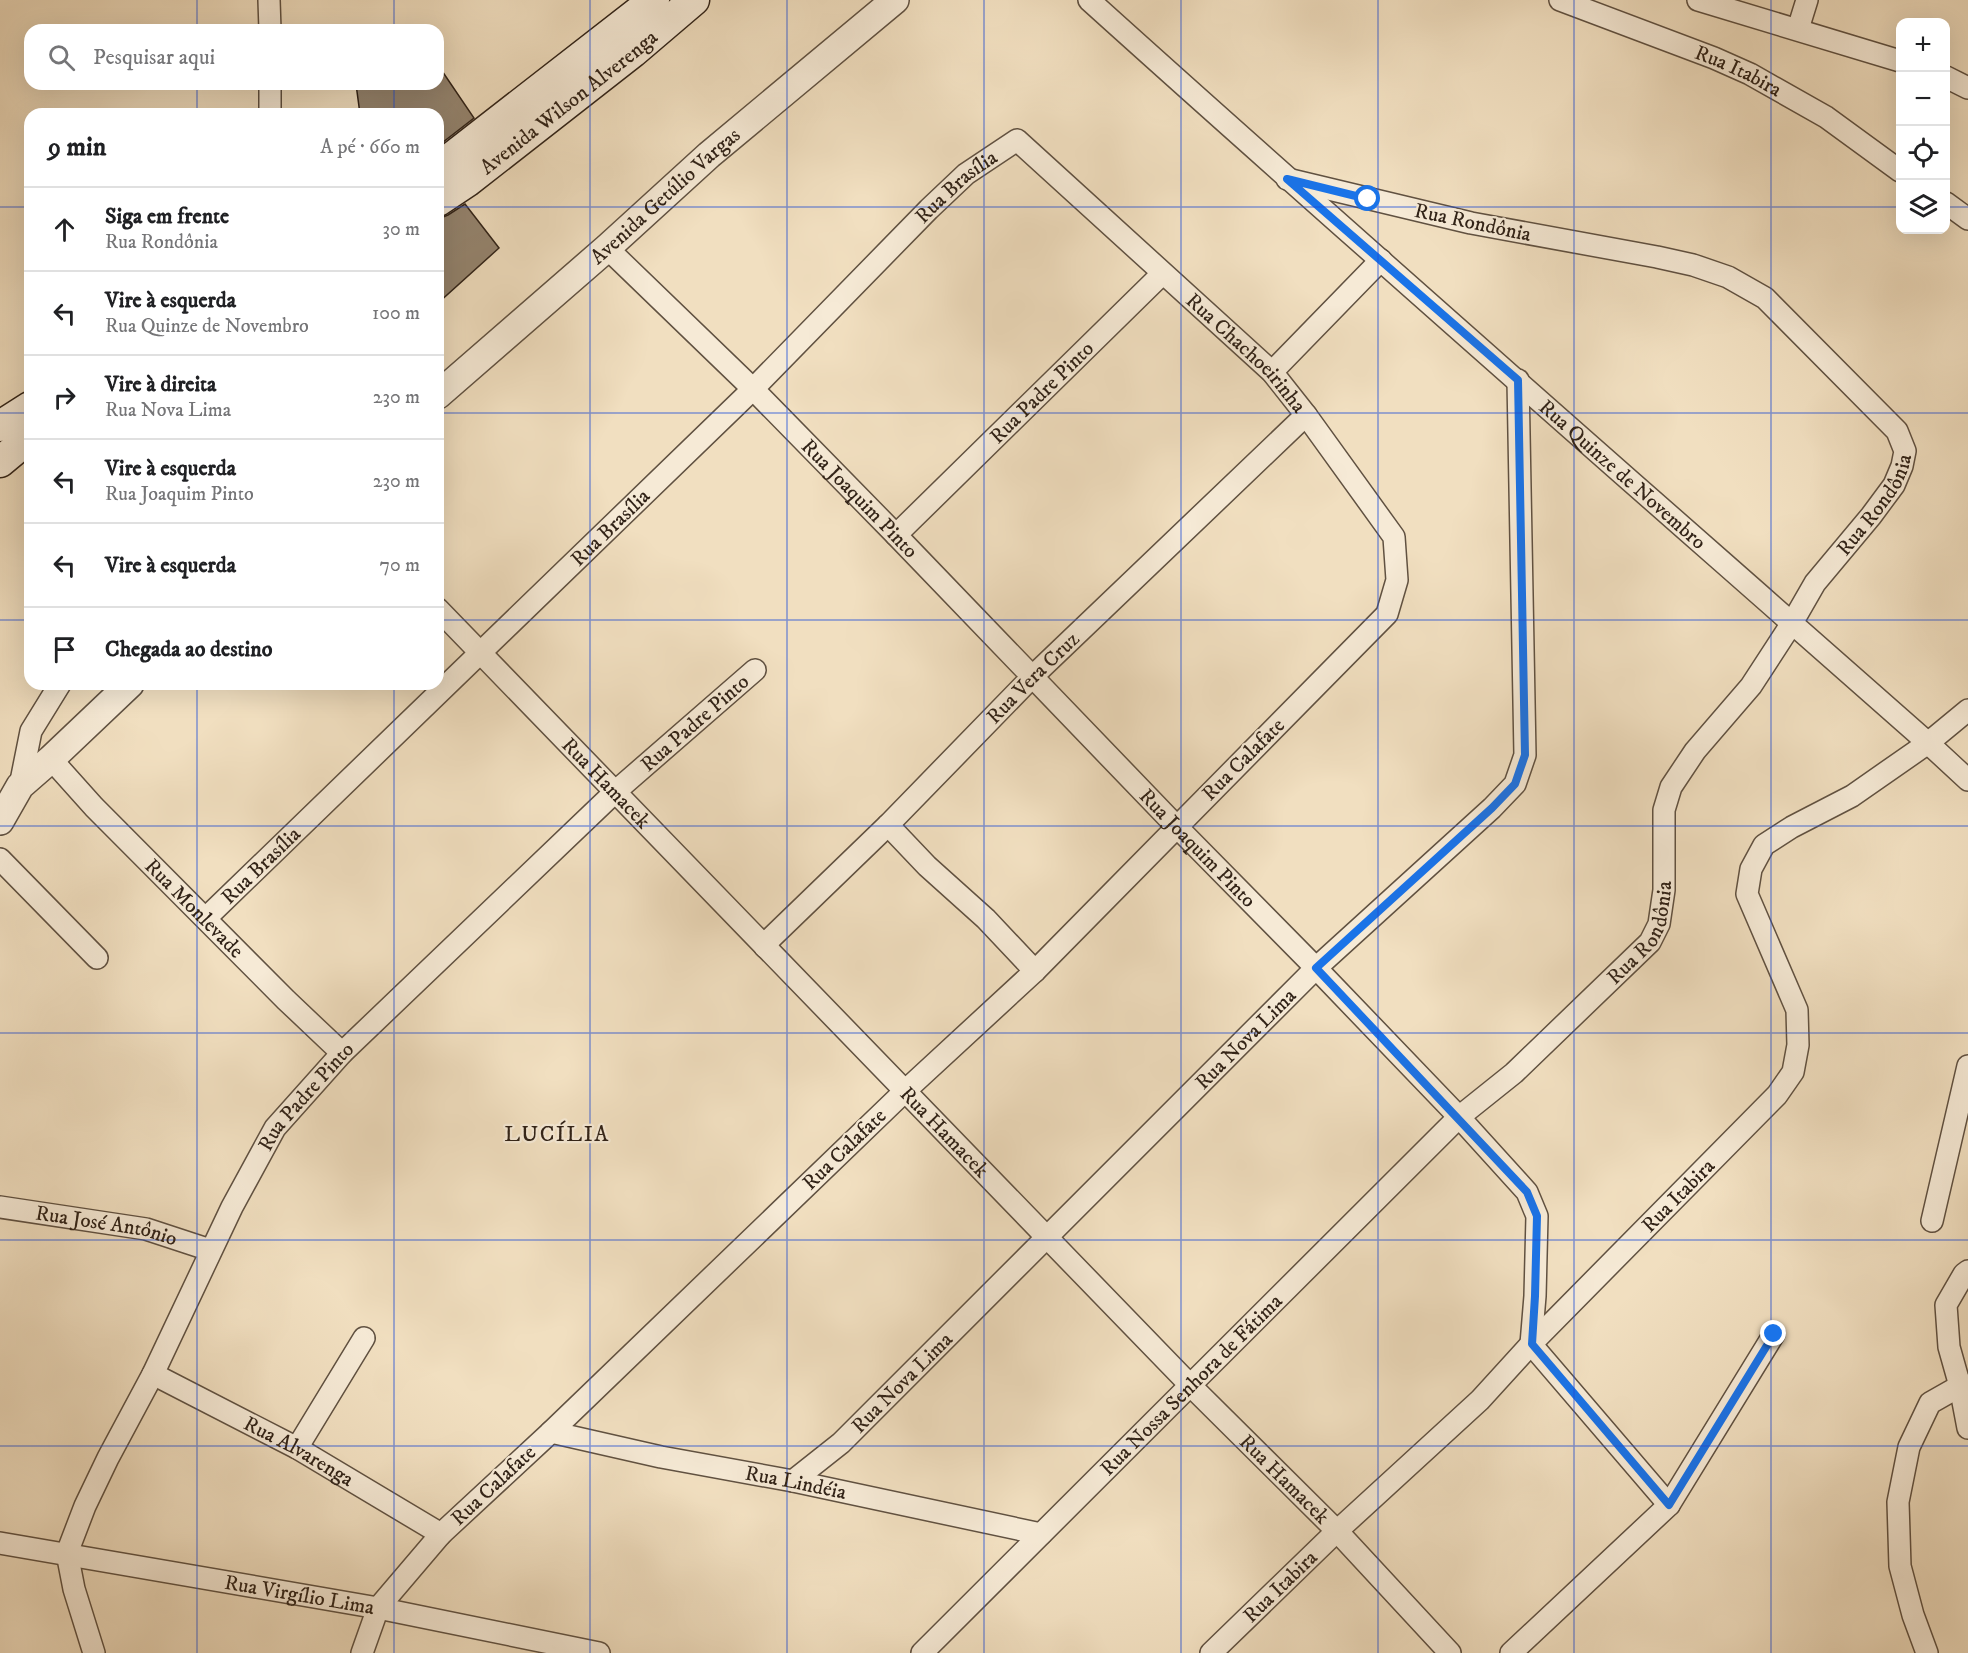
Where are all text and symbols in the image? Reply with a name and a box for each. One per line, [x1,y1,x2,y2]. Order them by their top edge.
map controls [1896,18,1950,234]
button: + [1896,18,1950,72]
search box [24,24,444,90]
street label: Avenida Wilson Alverenga [475,25,663,181]
street label: Rua Itabira [1691,40,1786,103]
icon: search [45,41,78,74]
text: Pesquisar aqui [93,44,215,71]
button: − [1896,72,1950,126]
street label: Avenida Getúlio Vargas [585,122,746,271]
button: locate [1896,126,1950,180]
text: 9 min [48,131,106,164]
text: A pé · 660 m [320,135,420,160]
street label: Rua Brasília [910,145,1003,230]
button: layers [1896,180,1950,234]
route start [1354,185,1380,211]
street label: Rua Rondônia [1412,198,1534,248]
text: Siga em frente [105,203,229,230]
icon: ahead [48,213,81,246]
text: 30 m [382,217,420,242]
text: Rua Rondônia [105,230,218,255]
text: Vire à esquerda [105,287,236,314]
street label: Rua Chachoeirinha [1180,288,1311,419]
icon: left [48,297,81,330]
text: 100 m [372,301,420,326]
text: Rua Quinze de Novembro [105,314,309,339]
street label: Rua Padre Pinto [985,336,1100,450]
text: Vire à direita [105,371,216,398]
icon: right [48,381,81,414]
text: 230 m [373,385,420,410]
street label: Rua Quinze de Novembro [1533,394,1711,556]
text: Rua Nova Lima [105,398,231,423]
street label: Rua Joaquim Pinto [795,434,923,564]
street label: Rua Rondônia [1831,452,1918,561]
text: Vire à esquerda [105,455,236,482]
icon: left [48,465,81,498]
text: 230 m [373,469,420,494]
text: Rua Joaquim Pinto [105,482,254,507]
street label: Rua Brasília [565,484,656,572]
icon: left [48,549,81,582]
text: Vire à esquerda [105,552,236,579]
text: 70 m [379,553,420,578]
street label: Rua Vera Cruz [981,627,1085,730]
icon: arrive [48,633,81,666]
text: Chegada ao destino [105,636,272,663]
street label: Rua Padre Pinto [635,669,755,778]
street label: Rua Calafate [1197,713,1291,807]
street label: Rua Hamacek [556,732,656,835]
street label: Rua Joaquim Pinto [1133,784,1261,913]
street label: Rua Brasília [216,822,307,910]
street label: Rua Monlevade [139,854,249,964]
street label: Rua Rondônia [1602,881,1678,990]
street label: Rua Nova Lima [1190,983,1302,1095]
street label: Rua Padre Pinto [253,1037,360,1156]
street label: Rua Hamacek [894,1081,994,1184]
street label: Rua Calafate [797,1103,892,1196]
district label: LUCÍLIA [504,1120,610,1148]
street label: Rua Itabira [1636,1154,1721,1238]
street label: Rua José Antônio [34,1201,180,1252]
street label: Rua Nossa Senhora de Fátima [1095,1289,1288,1482]
route end [1760,1320,1786,1346]
street label: Rua Nova Lima [846,1327,958,1439]
street label: Rua Alvarenga [239,1411,358,1493]
street label: Rua Hamacek [1233,1429,1335,1531]
street label: Rua Calafate [446,1440,542,1532]
street label: Rua Lindéia [743,1461,849,1506]
street label: Rua Itabira [1238,1545,1323,1629]
street label: Rua Virgílio Lima [223,1570,376,1621]

